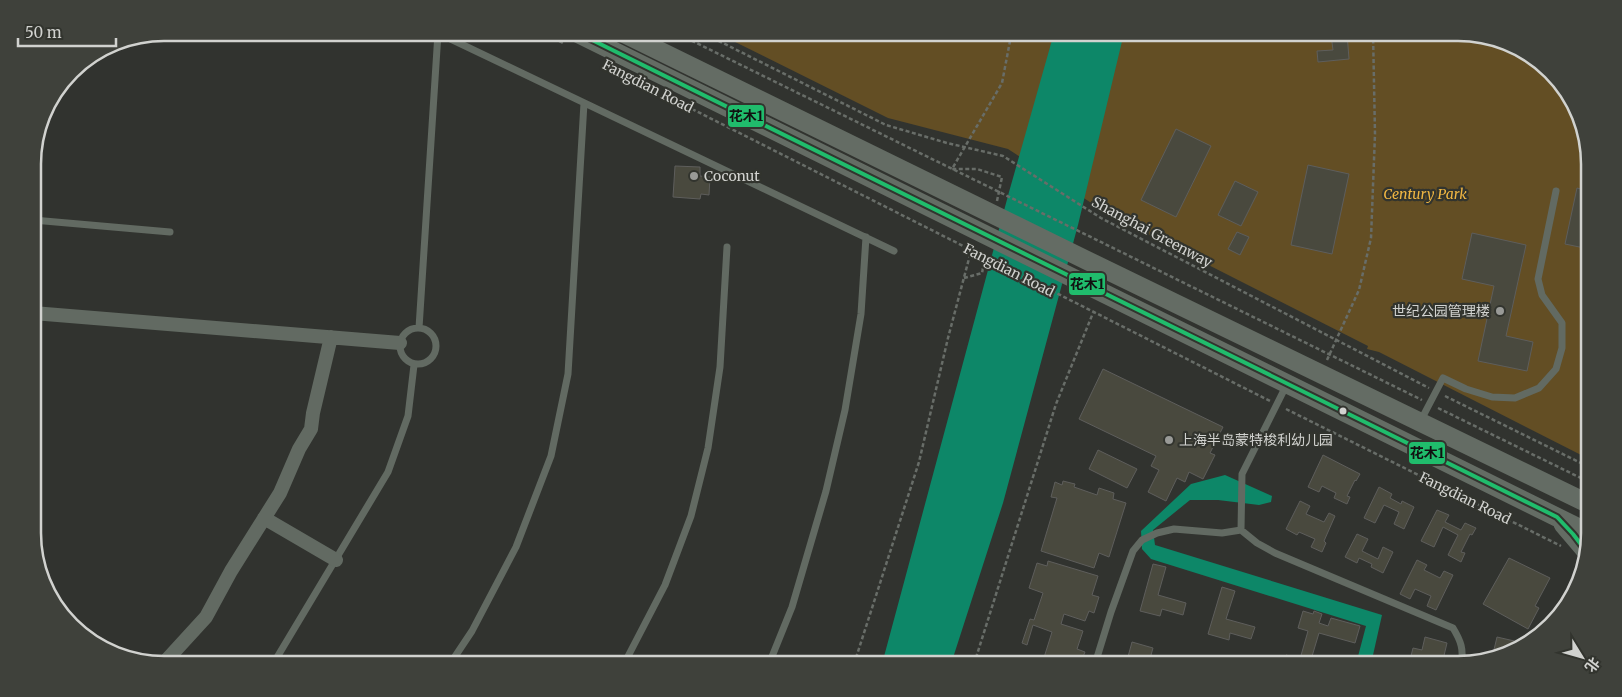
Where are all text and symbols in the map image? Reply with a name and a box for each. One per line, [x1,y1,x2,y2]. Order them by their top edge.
scale bar [18,15,115,47]
text: 50 m [25,23,62,42]
street label: Fangdian Road [599,55,697,117]
line badge: 花木1 [727,104,765,128]
text: 花木1 [729,107,764,125]
place label: Coconut [704,167,760,185]
marker: Coconut [688,170,700,182]
park label: Century Park [1383,185,1467,203]
street label: Shanghai Greenway [1089,193,1216,272]
street label: Fangdian Road [960,239,1058,301]
line badge: 花木1 [1068,272,1106,296]
text: 花木1 [1070,275,1105,293]
place label: 世纪公园管理楼 [1392,302,1490,320]
marker: 世纪公园管理楼 [1494,305,1506,317]
unlabelled marker [1338,406,1348,416]
place label: 上海半岛蒙特梭利幼儿园 [1179,431,1333,449]
marker: 上海半岛蒙特梭利幼儿园 [1163,434,1175,446]
line badge: 花木1 [1408,441,1446,465]
text: 花木1 [1410,444,1445,462]
street label: Fangdian Road [1416,468,1514,528]
north arrow [1557,632,1607,682]
text: 北 [1581,654,1604,676]

